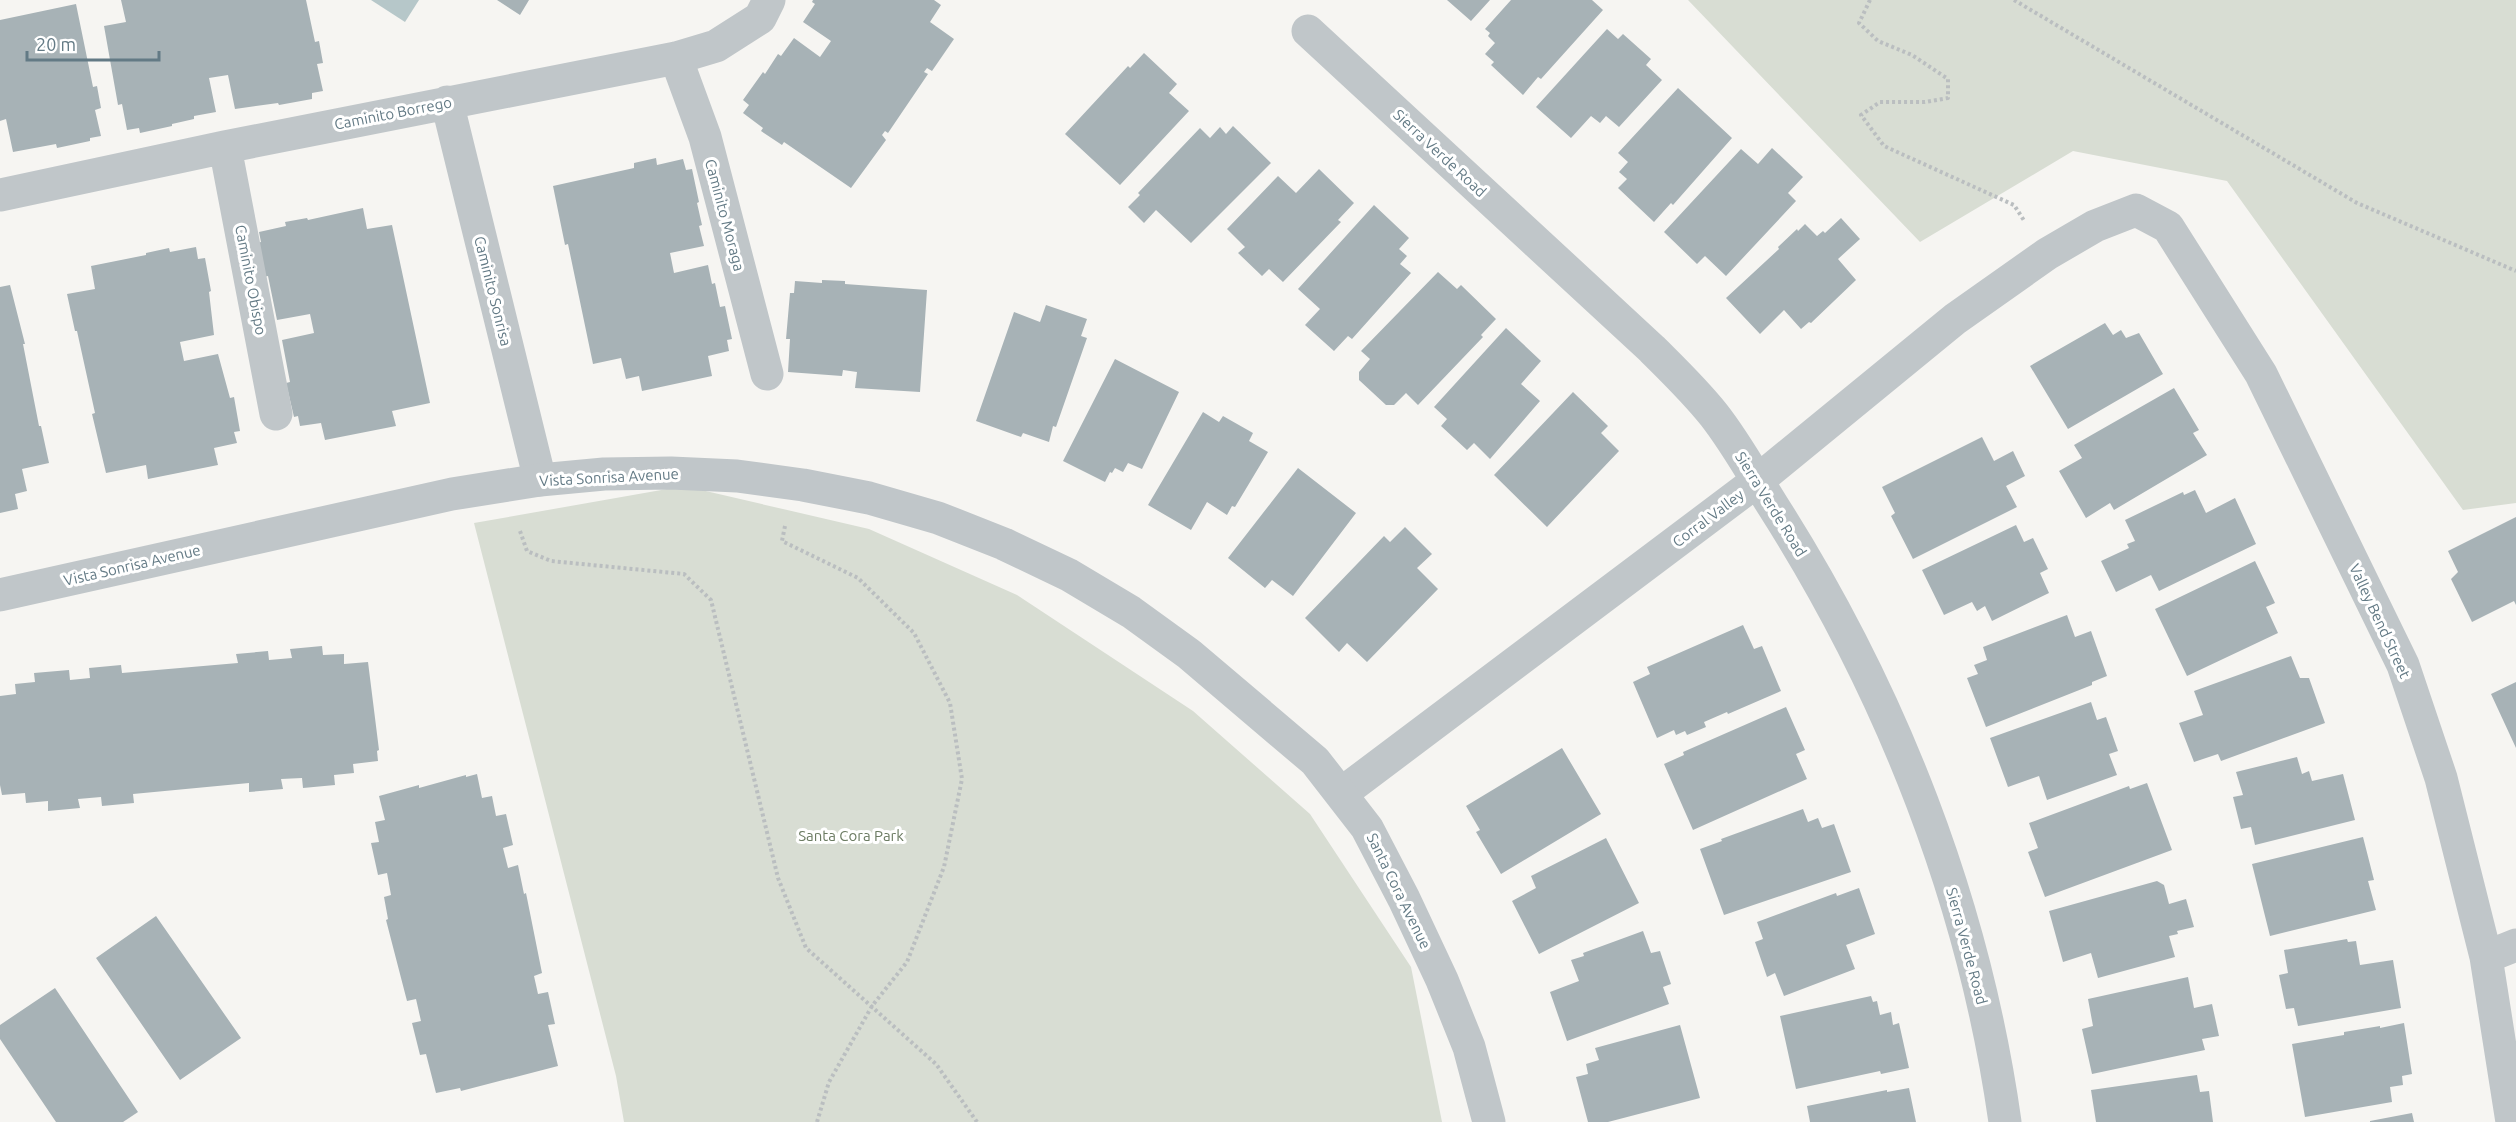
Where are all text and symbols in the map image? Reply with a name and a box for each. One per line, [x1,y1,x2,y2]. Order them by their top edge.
scale bar [27,24,159,62]
text: 20 m [36,34,76,54]
street label: Caminito Borrego [333,93,453,133]
street label: Sierra Verde Road [1390,106,1490,200]
street label: Caminito Moraga [702,157,748,273]
street label: Caminito Obispo [232,223,270,337]
street label: Caminito Sonrisa [471,234,515,348]
street label: Sierra Verde Road [1732,448,1810,560]
street label: Vista Sonrisa Avenue [539,465,679,489]
street label: Corral Valley [1669,486,1747,550]
street label: Vista Sonrisa Avenue [62,541,202,589]
street label: Valley Bend Street [2346,561,2414,681]
park label: Santa Cora Park [798,827,904,844]
street label: Santa Cora Avenue [1364,830,1434,952]
street label: Sierra Verde Road [1943,886,1991,1006]

